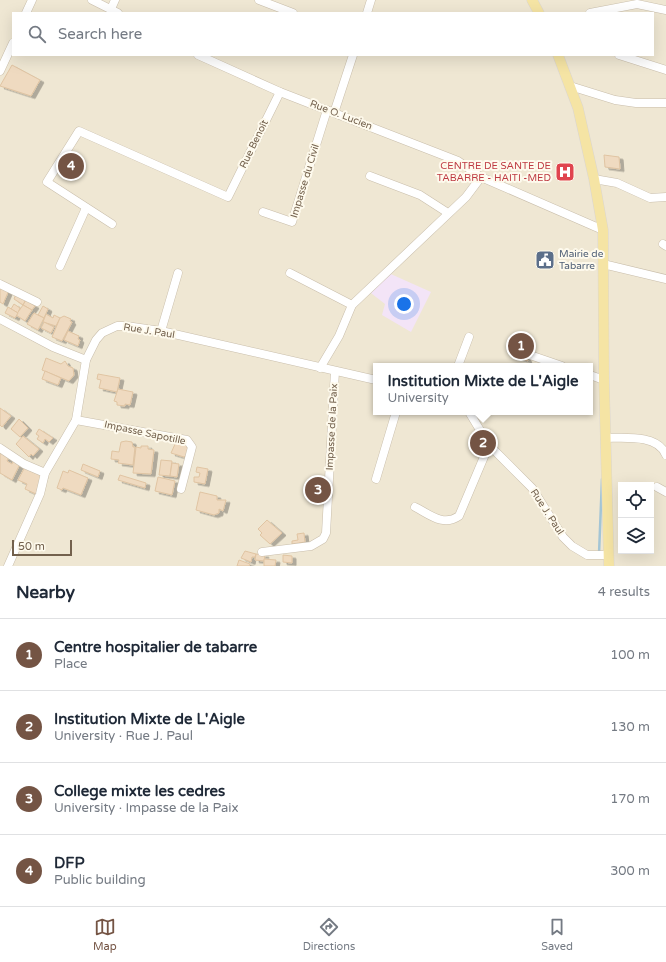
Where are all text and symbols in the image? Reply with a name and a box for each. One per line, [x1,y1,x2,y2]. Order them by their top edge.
search box [12,12,654,56]
icon: search [26,23,48,45]
text: Search here [58,25,142,43]
street label: Rue O. Lucien [308,98,374,132]
street label: Rue Benoît [237,118,271,170]
street label: Impasse du Civil [288,143,322,219]
pin: 4 [58,151,84,181]
place label: CENTRE DE SANTE DE TABARRE - HAITI -MED [437,160,551,184]
hospital icon: CENTRE DE SANTE DE TABARRE - HAITI -MED [554,161,576,183]
place label: Mairie de Tabarre [559,248,604,272]
public building icon: Mairie de Tabarre [534,249,556,271]
your location [394,294,414,314]
street label: Rue J. Paul [122,321,176,341]
pin: 1 [508,331,534,361]
popup [373,363,593,415]
text: Institution Mixte de L'Aigle [388,372,578,390]
street label: Impasse de la Paix [324,383,340,471]
text: University [388,390,449,406]
street label: Impasse Sapotille [103,419,187,448]
pin: 2 [470,428,496,458]
pin: 3 [305,475,331,505]
map controls [618,482,654,554]
button: locate [618,482,654,518]
street label: Rue J. Paul [528,487,566,537]
button: layers [618,518,654,554]
scale bar [12,538,72,557]
text: 50 m [18,540,45,553]
text: Nearby [16,582,75,603]
text: 4 results [598,584,650,600]
text: Centre hospitalier de tabarre [54,638,257,656]
text: 1 [25,647,33,663]
text: 100 m [610,647,650,663]
text: Place [54,656,87,672]
text: Institution Mixte de L'Aigle [54,710,245,728]
text: 2 [25,719,33,735]
text: 130 m [610,719,650,735]
text: University · Rue J. Paul [54,728,193,744]
text: College mixte les cedres [54,782,225,800]
text: 3 [25,791,33,807]
text: 170 m [610,791,650,807]
text: University · Impasse de la Paix [54,800,238,816]
text: DFP [54,854,84,872]
text: 4 [25,863,33,879]
text: 300 m [610,863,650,879]
text: Public building [54,872,146,888]
tab: Map [93,916,117,953]
tab: Directions [303,916,355,953]
tab: Saved [541,916,573,953]

